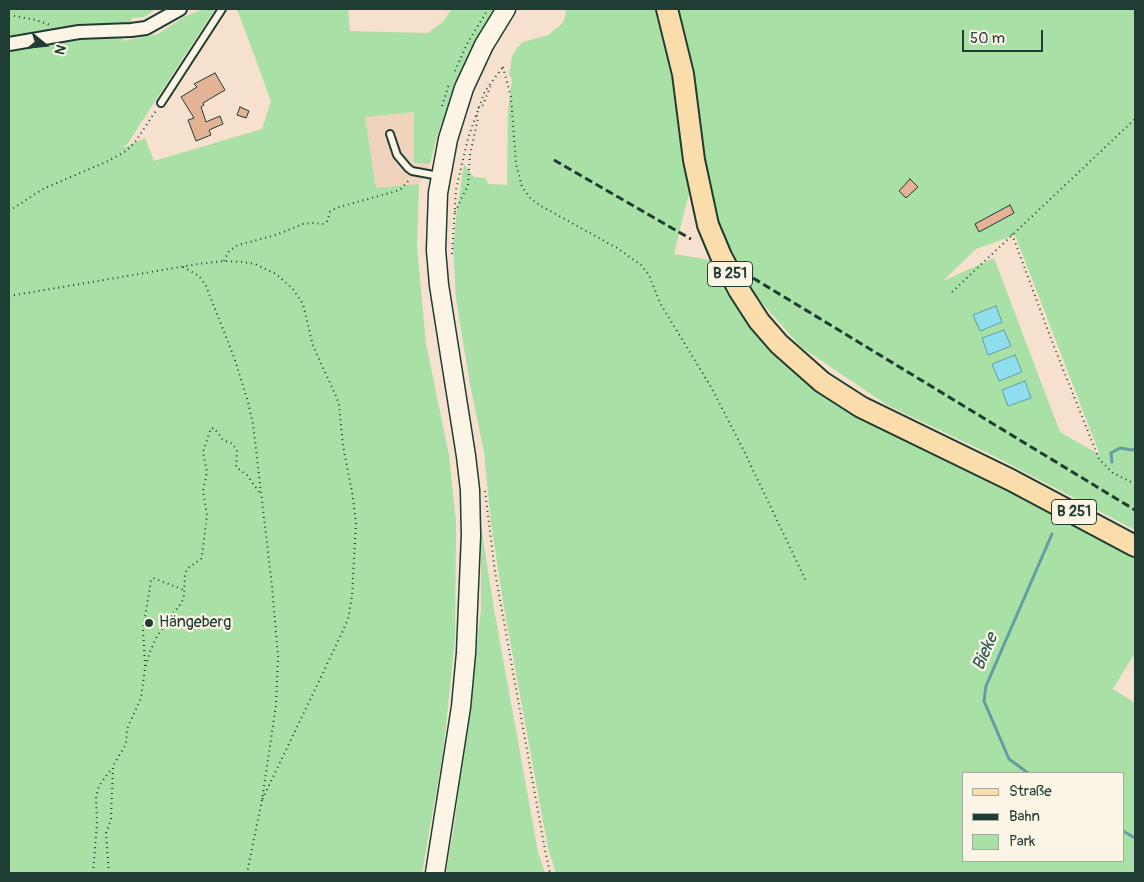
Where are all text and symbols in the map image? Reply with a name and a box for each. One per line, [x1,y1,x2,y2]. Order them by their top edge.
north arrow [20,20,70,70]
scale bar [964,20,1045,52]
text: 50 m [970,29,1005,48]
text: N [50,43,69,57]
road number: B 251 [708,262,752,286]
road number: B 251 [1052,500,1096,524]
place label: Hängeberg [159,613,231,633]
marker: Hängeberg [143,617,155,629]
water label: Bieke [969,630,1003,674]
legend [962,772,1124,862]
text: Straße [1009,782,1052,801]
text: Bahn [1009,807,1040,826]
text: Park [1009,832,1035,851]

